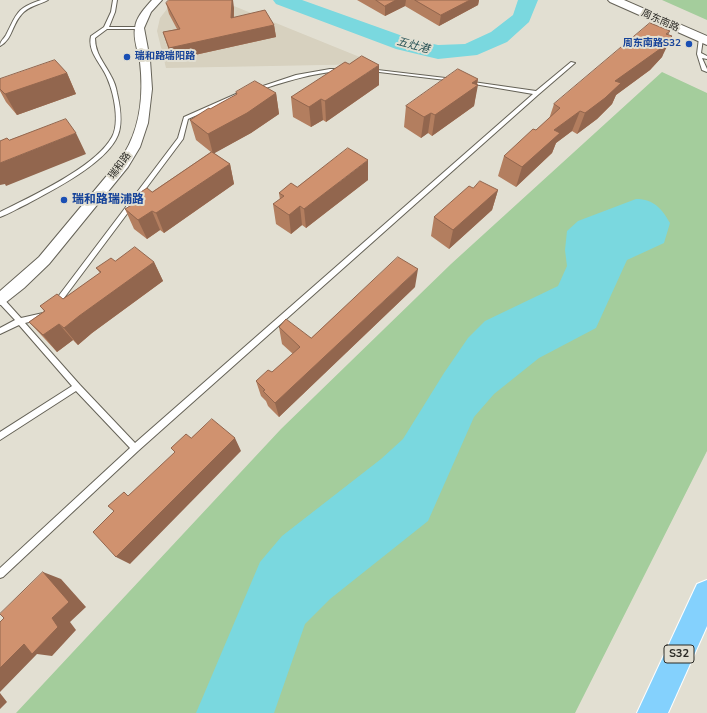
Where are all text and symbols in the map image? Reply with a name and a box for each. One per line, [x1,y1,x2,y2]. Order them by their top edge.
street label: 周东南路 [639,7,681,35]
water label: 五灶港 [395,35,431,57]
place label: 周东南路S32 [623,38,681,50]
marker: 周东南路S32 [684,39,694,49]
place label: 瑞和路瑞阳路 [135,51,195,63]
marker: 瑞和路瑞阳路 [122,52,132,62]
street label: 瑞和路 [106,150,134,182]
place label: 瑞和路瑞浦路 [72,193,144,207]
marker: 瑞和路瑞浦路 [59,195,69,205]
road number: S32 [664,645,694,663]

